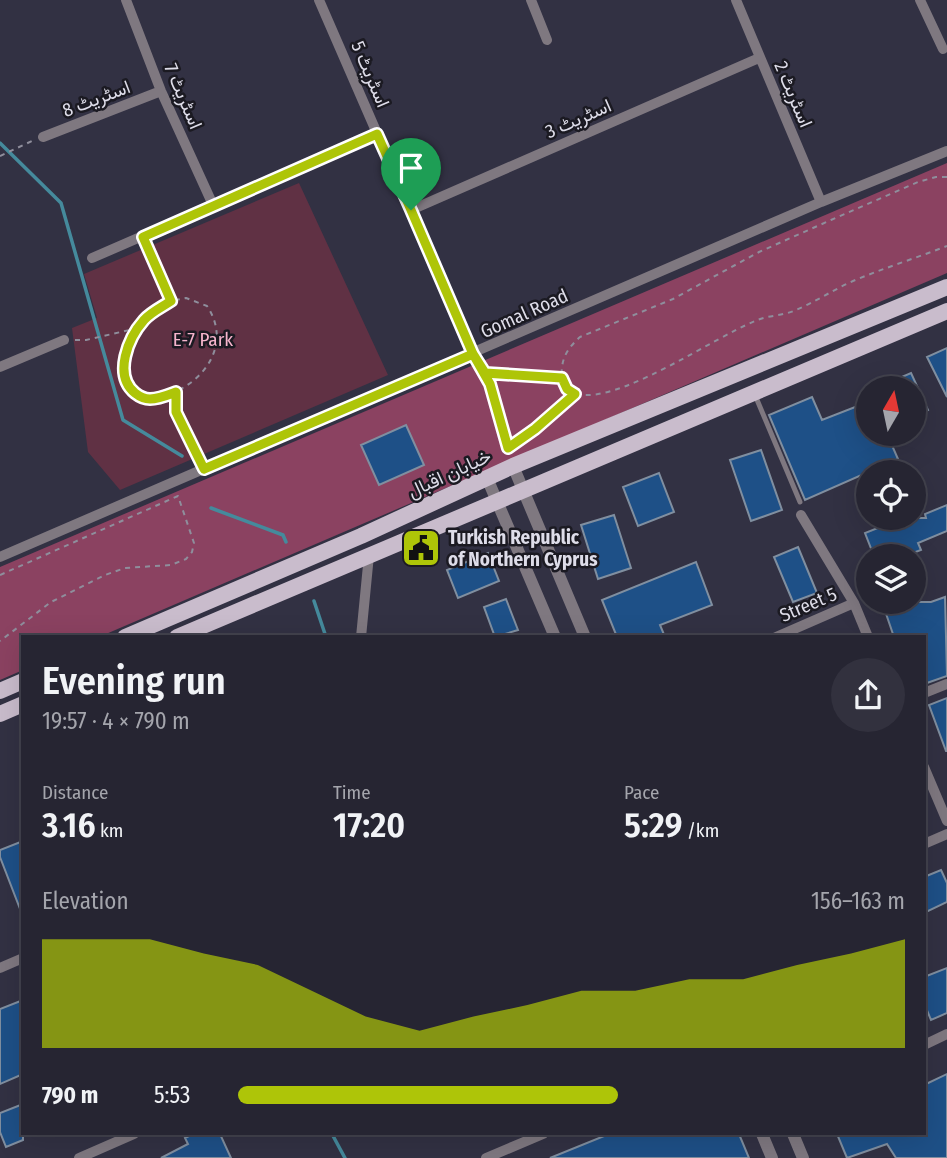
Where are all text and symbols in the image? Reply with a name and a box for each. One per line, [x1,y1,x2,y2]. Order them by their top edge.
street label: اسٹریٹ 5 [346,38,395,111]
street label: اسٹریٹ 2 [769,58,818,131]
street label: اسٹریٹ 7 [159,60,208,132]
street label: اسٹریٹ 8 [59,75,133,122]
street label: اسٹریٹ 3 [542,94,615,143]
pin [381,138,441,210]
icon: arrive [392,149,430,187]
street label: Gomal Road [477,284,572,343]
park label: E-7 Park [173,328,233,351]
north arrow [856,376,926,446]
map controls [856,376,926,614]
street label: خیابان اقبال [404,444,495,503]
button: locate [856,460,926,530]
place label: Turkish Republic of Northern Cyprus [448,526,598,571]
public building icon: Turkish Republic of Northern Cyprus [400,527,442,569]
button: layers [856,544,926,614]
street label: Street 5 [776,582,840,627]
text: Evening run [42,658,226,704]
button: share [831,658,905,732]
text: 19:57 · 4 × 790 m [42,707,190,735]
text: Distance [42,781,109,804]
text: Time [333,781,371,804]
text: Pace [624,781,659,804]
text: 3.16 [42,804,95,846]
text: 17:20 [333,804,405,846]
text: 5:29 [624,804,683,846]
text: km [95,819,123,842]
text: /km [683,819,719,842]
text: Elevation [42,887,129,915]
text: 156–163 m [811,887,905,915]
text: 790 m [42,1081,98,1109]
text: 5:53 [154,1081,190,1109]

